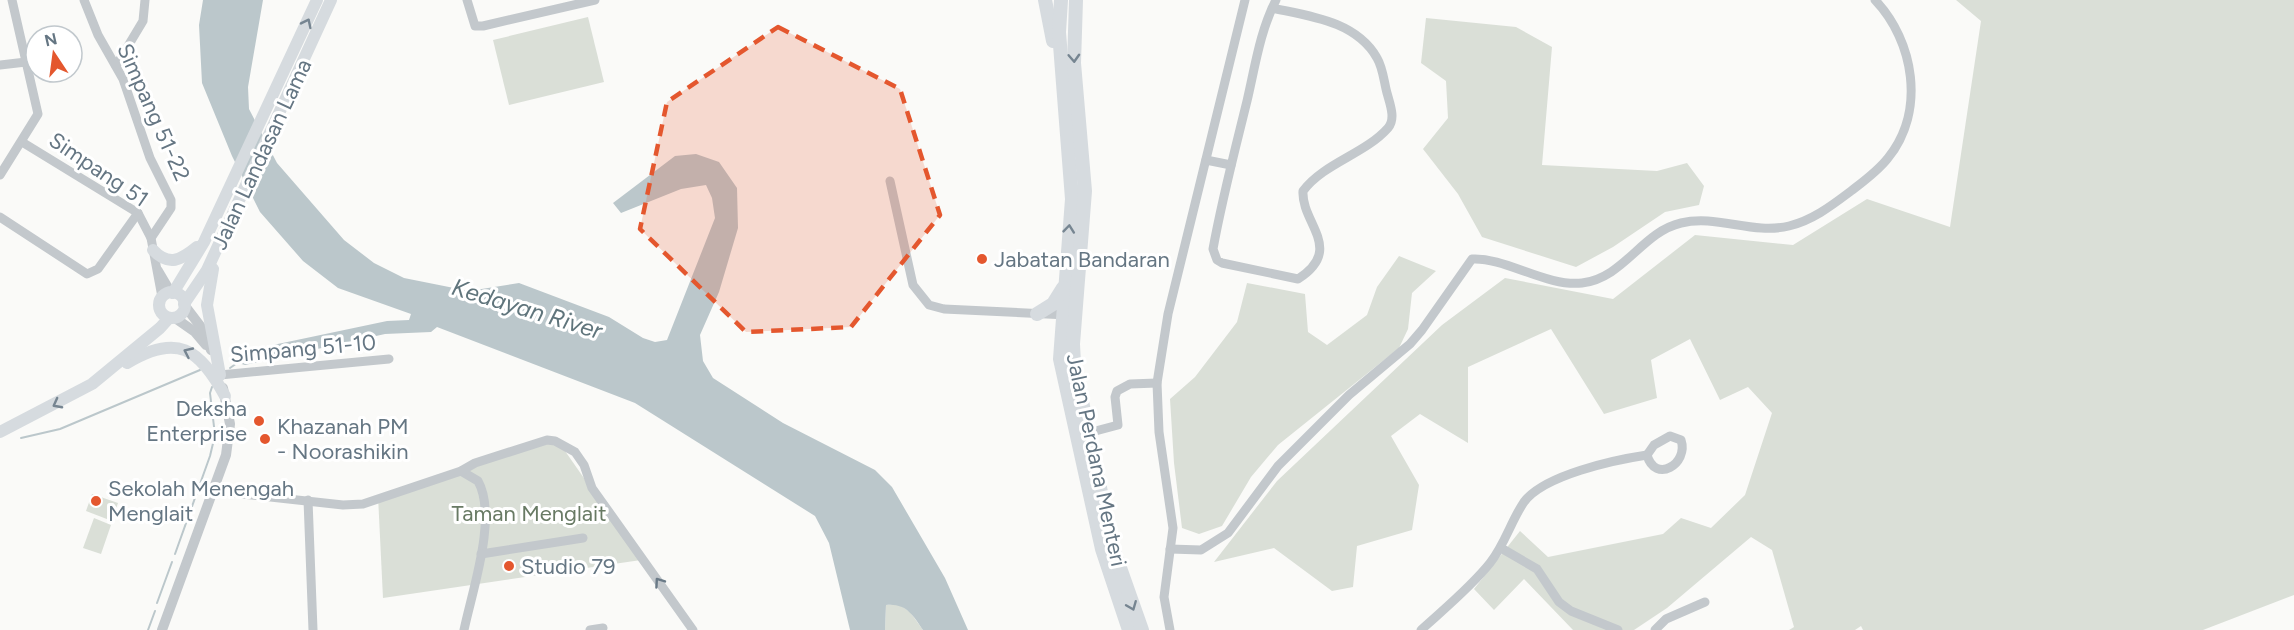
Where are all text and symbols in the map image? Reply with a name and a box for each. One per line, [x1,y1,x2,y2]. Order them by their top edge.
one-way arrow [299,18,311,29]
north arrow [24,24,84,84]
text: N [43,29,59,51]
street label: Simpang 51-22 [111,39,196,185]
one-way arrow [1067,54,1080,63]
street label: Jalan Landasan Lama [205,55,317,254]
street label: Simpang 51 [44,126,153,212]
one-way arrow [1062,225,1075,234]
place label: Jabatan Bandaran [994,246,1170,273]
marker: Jabatan Bandaran [975,252,989,266]
water label: Kedayan River [449,272,607,345]
street label: Simpang 51-10 [229,329,377,368]
one-way arrow [184,348,195,360]
street label: Jalan Perdana Menteri [1061,351,1132,569]
place label: Deksha Enterprise [146,395,247,447]
one-way arrow [52,397,63,409]
place label: Khazanah PM - Noorashikin [277,413,409,465]
marker: Deksha Enterprise [252,414,266,428]
marker: Khazanah PM - Noorashikin [258,432,272,446]
place label: Sekolah Menengah Menglait [108,475,294,527]
marker: Sekolah Menengah Menglait [89,494,103,508]
park label: Taman Menglait [452,500,606,527]
place label: Studio 79 [521,553,616,580]
marker: Studio 79 [502,559,516,573]
one-way arrow [655,578,666,589]
one-way arrow [1125,599,1137,610]

